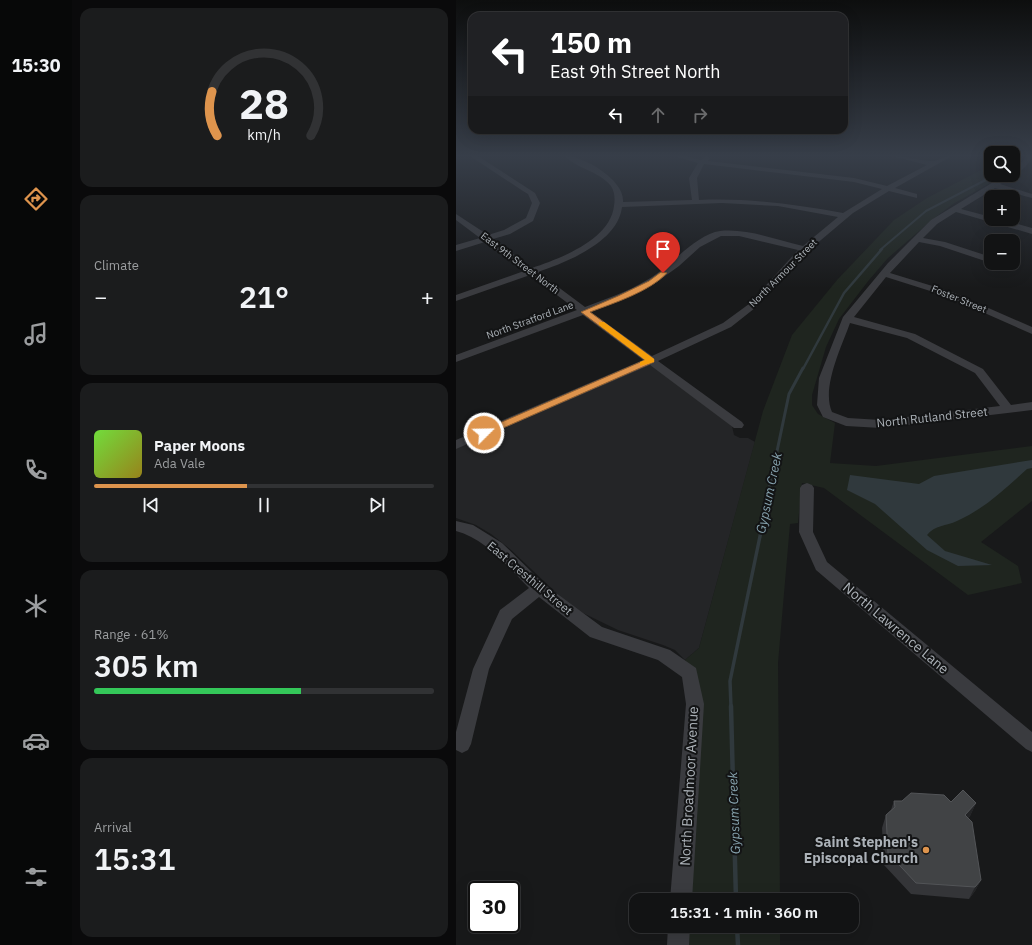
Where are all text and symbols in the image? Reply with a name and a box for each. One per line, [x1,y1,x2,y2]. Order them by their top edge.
text: 150 m [550,24,632,61]
icon: left [484,28,536,80]
text: 15:30 [11,54,61,77]
text: East 9th Street North [550,60,721,83]
text: 28 [239,76,289,130]
icon: left [605,104,627,126]
icon: ahead [647,104,669,126]
icon: right [689,104,711,126]
text: km/h [247,124,281,143]
map controls [984,146,1020,270]
button: search [984,146,1020,182]
icon: directions [22,185,50,213]
button: + [984,190,1020,226]
street label: East 9th Street North [478,229,562,297]
pin [646,232,680,273]
button: − [984,234,1020,270]
street label: North Armour Street [746,236,820,310]
icon: arrive [652,238,674,260]
text: Climate [94,257,139,274]
text: 21° [239,277,289,316]
text: − [94,282,107,311]
text: + [421,282,434,311]
street label: Foster Street [930,282,989,316]
street label: North Stratford Lane [485,298,576,342]
icon: music [22,320,50,348]
street label: North Rutland Street [876,404,988,430]
position arrow [463,412,505,454]
text: Paper Moons [154,436,245,455]
water label: Gypsum Creek [752,451,786,535]
text: Ada Vale [154,455,205,472]
icon: phone [22,456,50,484]
icon: previous [140,494,162,516]
icon: pause [253,494,275,516]
icon: next [366,494,388,516]
street label: East Cresthill Street [484,538,576,618]
street label: North Lawrence Lane [839,578,953,678]
icon: climate [22,592,50,620]
text: Range · 61% [94,626,168,643]
text: 305 km [94,646,199,685]
street label: North Broadmoor Avenue [676,705,702,866]
icon: car [22,727,50,755]
water label: Gypsum Creek [724,771,744,854]
text: Arrival [94,819,132,836]
place label: Saint Stephen's Episcopal Church [804,833,918,867]
text: 15:31 [94,839,176,878]
marker: Saint Stephen's Episcopal Church [921,845,931,855]
icon: filters [22,863,50,891]
speed limit sign: 30 [468,881,520,933]
text: 15:31 · 1 min · 360 m [670,903,818,922]

